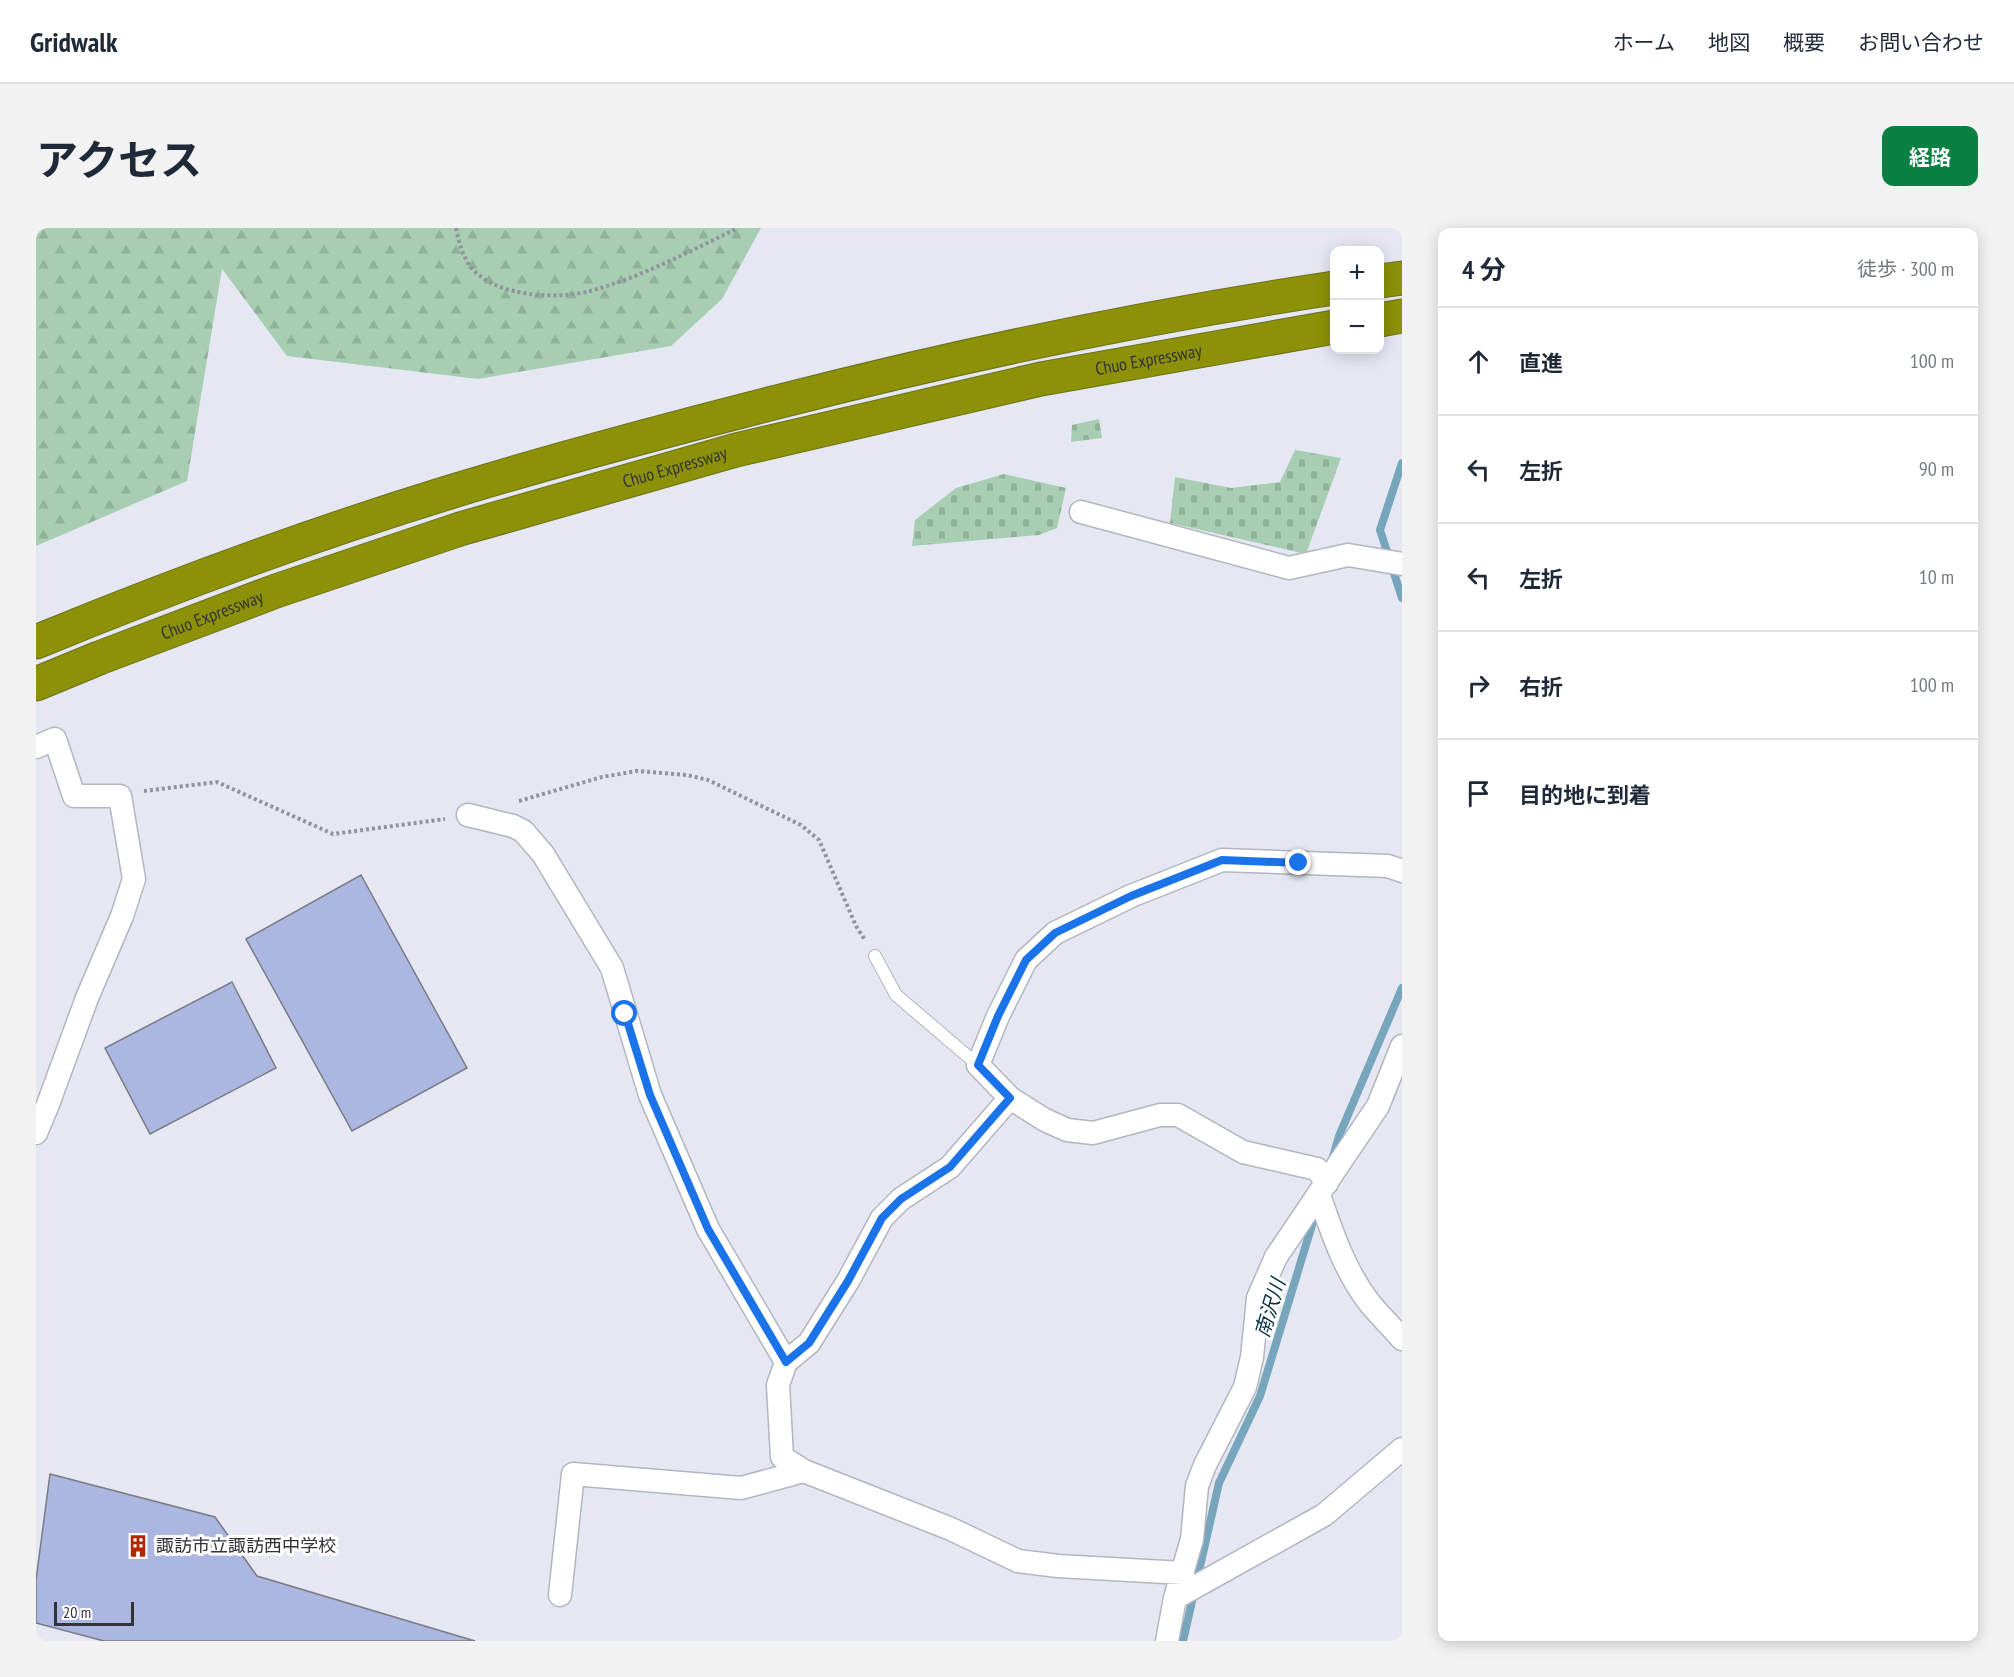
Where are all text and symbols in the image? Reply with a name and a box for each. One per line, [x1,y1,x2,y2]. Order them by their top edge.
text: Gridwalk [30,23,118,60]
text: ホーム [1613,29,1675,56]
text: 地図 [1708,29,1750,56]
text: 概要 [1783,29,1825,56]
text: お問い合わせ [1858,29,1984,56]
button: 経路 [1882,126,1978,186]
text: アクセス [36,132,202,187]
map controls [1330,246,1384,354]
button: + [1330,246,1384,300]
text: 4 分 [1462,253,1506,286]
text: 徒歩 · 300 m [1857,256,1954,282]
button: − [1330,300,1384,354]
street label: Chuo Expressway [1093,339,1204,380]
icon: ahead [1462,345,1495,378]
text: 100 m [1910,348,1954,374]
text: 直進 [1519,349,1563,377]
street label: Chuo Expressway [620,441,730,493]
icon: left [1462,453,1495,486]
text: 90 m [1919,456,1954,482]
text: 左折 [1519,457,1563,485]
icon: left [1462,561,1495,594]
text: 10 m [1919,564,1954,590]
text: 左折 [1519,565,1563,593]
street label: Chuo Expressway [157,585,267,645]
icon: right [1462,669,1495,702]
text: 100 m [1910,672,1954,698]
text: 右折 [1519,673,1563,701]
icon: arrive [1462,777,1495,810]
text: 目的地に到着 [1519,781,1651,809]
route end [1285,849,1311,875]
route start [611,1000,637,1026]
water label: 南沢川 [1249,1274,1292,1340]
building icon: 諏訪市立諏訪西中学校 [125,1533,151,1559]
place label: 諏訪市立諏訪西中学校 [156,1534,336,1557]
scale bar [54,1599,134,1626]
text: 20 m [63,1602,91,1622]

